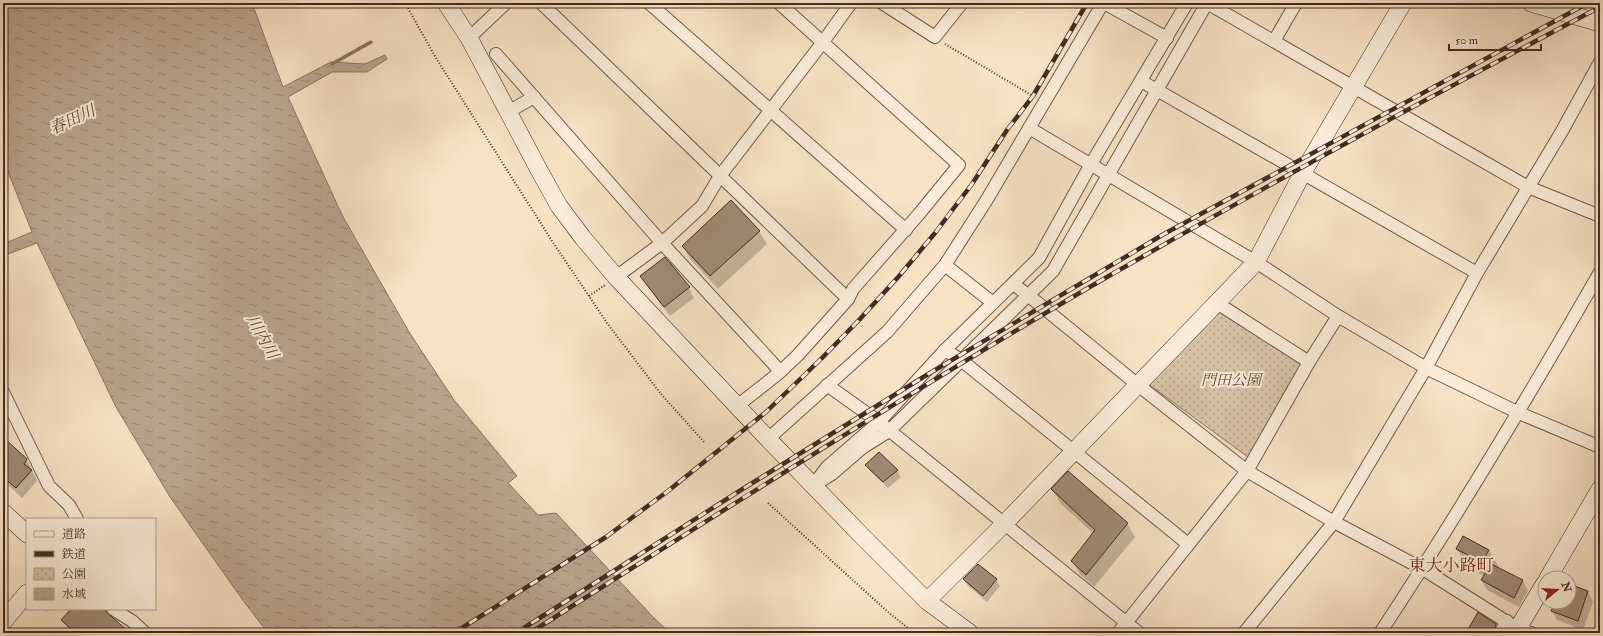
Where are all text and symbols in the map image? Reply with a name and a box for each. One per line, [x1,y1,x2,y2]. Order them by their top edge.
scale bar [1449,26,1541,52]
text: 50 m [1455,33,1479,48]
water label: 春田川 [46,100,100,139]
water label: 川内川 [242,311,283,364]
park label: 門田公園 [1201,371,1264,390]
legend [26,518,156,610]
text: 道路 [62,527,86,542]
text: 鉄道 [61,547,86,562]
district label: 東大小路町 [1409,555,1494,576]
text: 公園 [62,567,86,582]
north arrow [1537,570,1577,610]
text: N [1558,579,1574,595]
text: 水域 [62,587,86,602]

